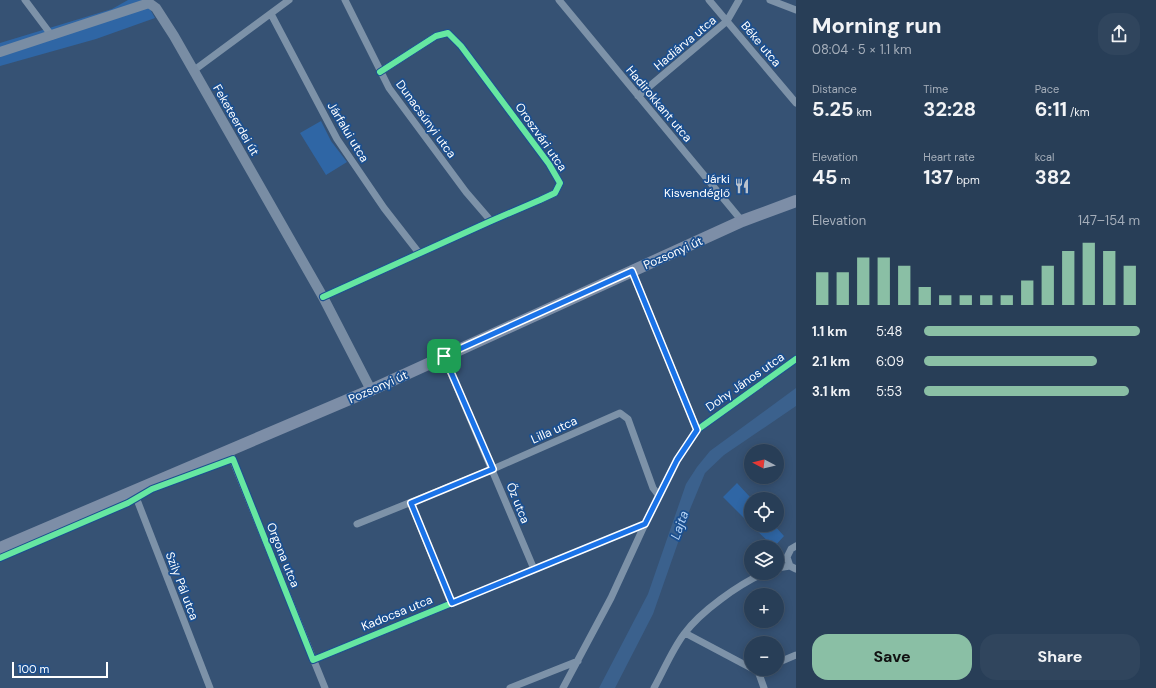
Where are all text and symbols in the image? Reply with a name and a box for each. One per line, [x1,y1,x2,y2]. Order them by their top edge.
text: Morning run [812,11,942,40]
street label: Hadiárva utca [651,12,719,74]
button: share [1098,13,1140,55]
street label: Béke utca [737,18,785,70]
text: 08:04 · 5 × 1.1 km [812,41,912,58]
street label: Hadirokkant utca [622,63,696,145]
street label: Dunacsúnyi utca [392,77,460,161]
street label: Feketeerdei út [209,82,263,159]
text: Distance [812,82,857,96]
text: Time [923,82,948,96]
text: Pace [1035,82,1059,96]
text: 5.25 [812,96,853,122]
text: 32:28 [923,96,976,122]
text: 6:11 [1035,96,1067,122]
street label: Járfalui utca [324,99,372,165]
street label: Oroszvári utca [511,100,571,174]
text: km [853,105,872,119]
text: /km [1067,105,1090,119]
text: Elevation [812,150,858,164]
text: Heart rate [923,150,975,164]
text: kcal [1035,150,1055,164]
text: 45 [812,164,837,190]
text: 137 [923,164,953,190]
text: 382 [1035,164,1071,190]
place label: Járki Kisvendéglő [664,171,730,201]
text: m [837,173,850,187]
text: bpm [953,173,980,187]
restaurant icon: Járki Kisvendéglő [733,177,751,195]
text: Elevation [812,212,866,229]
text: 147–154 m [1078,212,1140,229]
street label: Pozsonyi út [641,233,705,273]
text: 1.1 km [812,323,847,340]
text: 5:48 [876,323,902,340]
pin [427,339,461,373]
icon: arrive [433,345,455,367]
street label: Dohy János utca [703,349,787,415]
text: 2.1 km [812,353,850,370]
text: 6:09 [876,353,904,370]
street label: Pozsonyi út [346,367,410,407]
text: 3.1 km [812,383,850,400]
text: 5:53 [876,383,902,400]
street label: Lilla utca [528,413,580,447]
north arrow [744,444,784,484]
map controls [744,444,784,676]
street label: Őz utca [503,480,533,526]
button: locate [744,492,784,532]
water label: Lajta [666,508,693,542]
street label: Orgona utca [263,520,303,590]
button: layers [744,540,784,580]
street label: Szily Pál utca [162,550,202,622]
button: + [744,588,784,628]
street label: Kadocsa utca [359,591,435,635]
button: Save [812,634,972,680]
button: Share [980,634,1140,680]
button: − [744,636,784,676]
scale bar [12,660,108,679]
text: 100 m [18,662,49,676]

